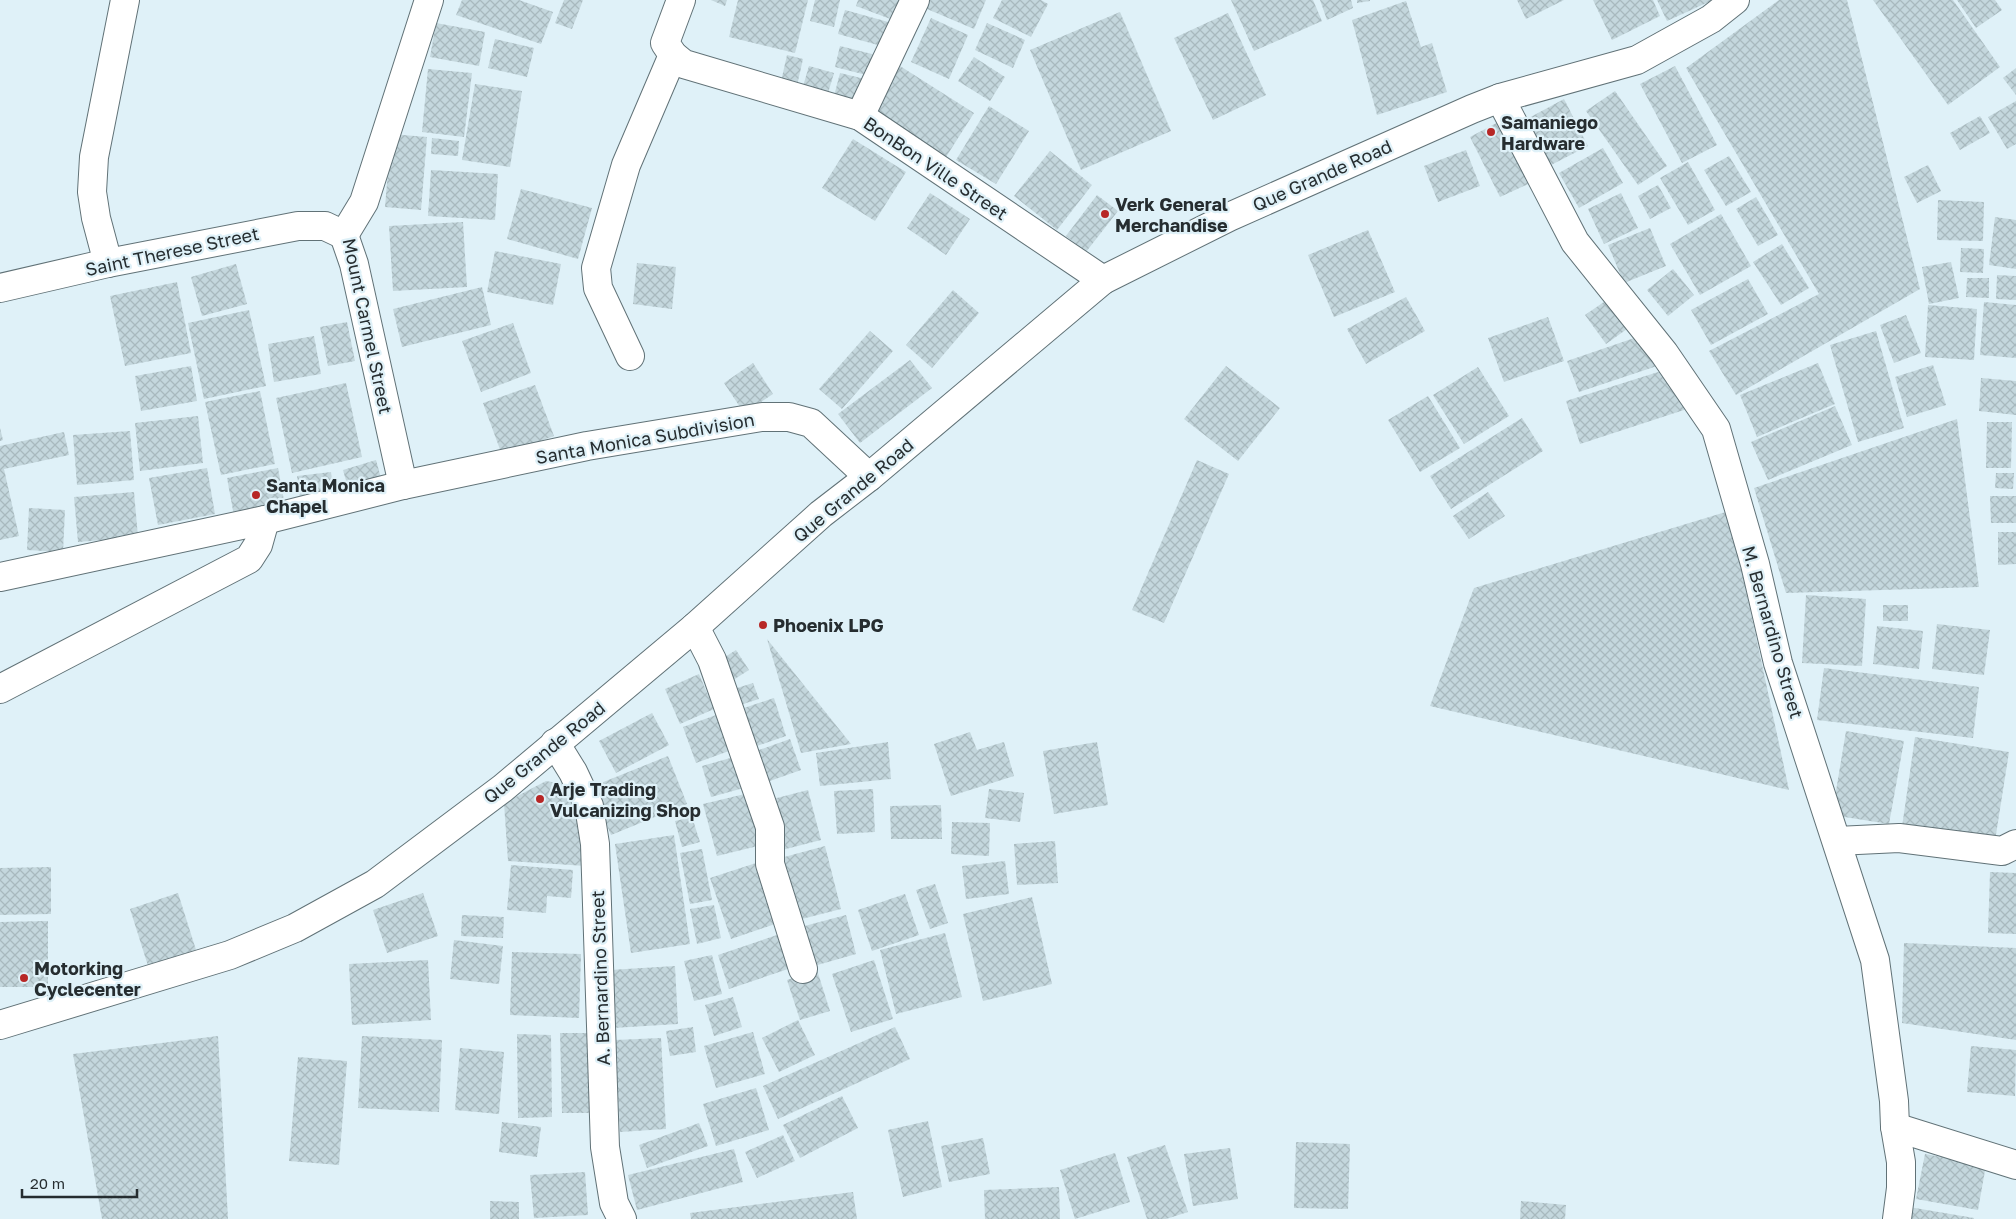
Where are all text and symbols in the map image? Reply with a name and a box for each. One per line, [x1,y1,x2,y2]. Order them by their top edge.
place label: Samaniego Hardware [1501,111,1598,154]
street label: BonBon Ville Street [860,112,1012,224]
marker: Samaniego Hardware [1485,126,1497,138]
street label: Que Grande Road [1249,134,1395,216]
place label: Verk General Merchandise [1115,193,1228,236]
marker: Verk General Merchandise [1099,208,1111,220]
street label: Saint Therese Street [83,222,261,280]
street label: Mount Carmel Street [339,236,397,416]
street label: Santa Monica Subdivision [534,408,756,468]
street label: Que Grande Road [788,433,918,547]
place label: Santa Monica Chapel [266,474,385,517]
marker: Santa Monica Chapel [250,489,262,501]
street label: M. Bernardino Street [1738,543,1808,721]
place label: Phoenix LPG [773,614,884,636]
marker: Phoenix LPG [757,619,769,631]
street label: Que Grande Road [479,696,609,808]
place label: Arje Trading Vulcanizing Shop [550,778,701,821]
marker: Arje Trading Vulcanizing Shop [534,793,546,805]
street label: A. Bernardino Street [586,890,614,1066]
place label: Motorking Cyclecenter [34,957,141,1000]
marker: Motorking Cyclecenter [18,972,30,984]
scale bar [22,1166,138,1198]
text: 20 m [30,1174,65,1192]

